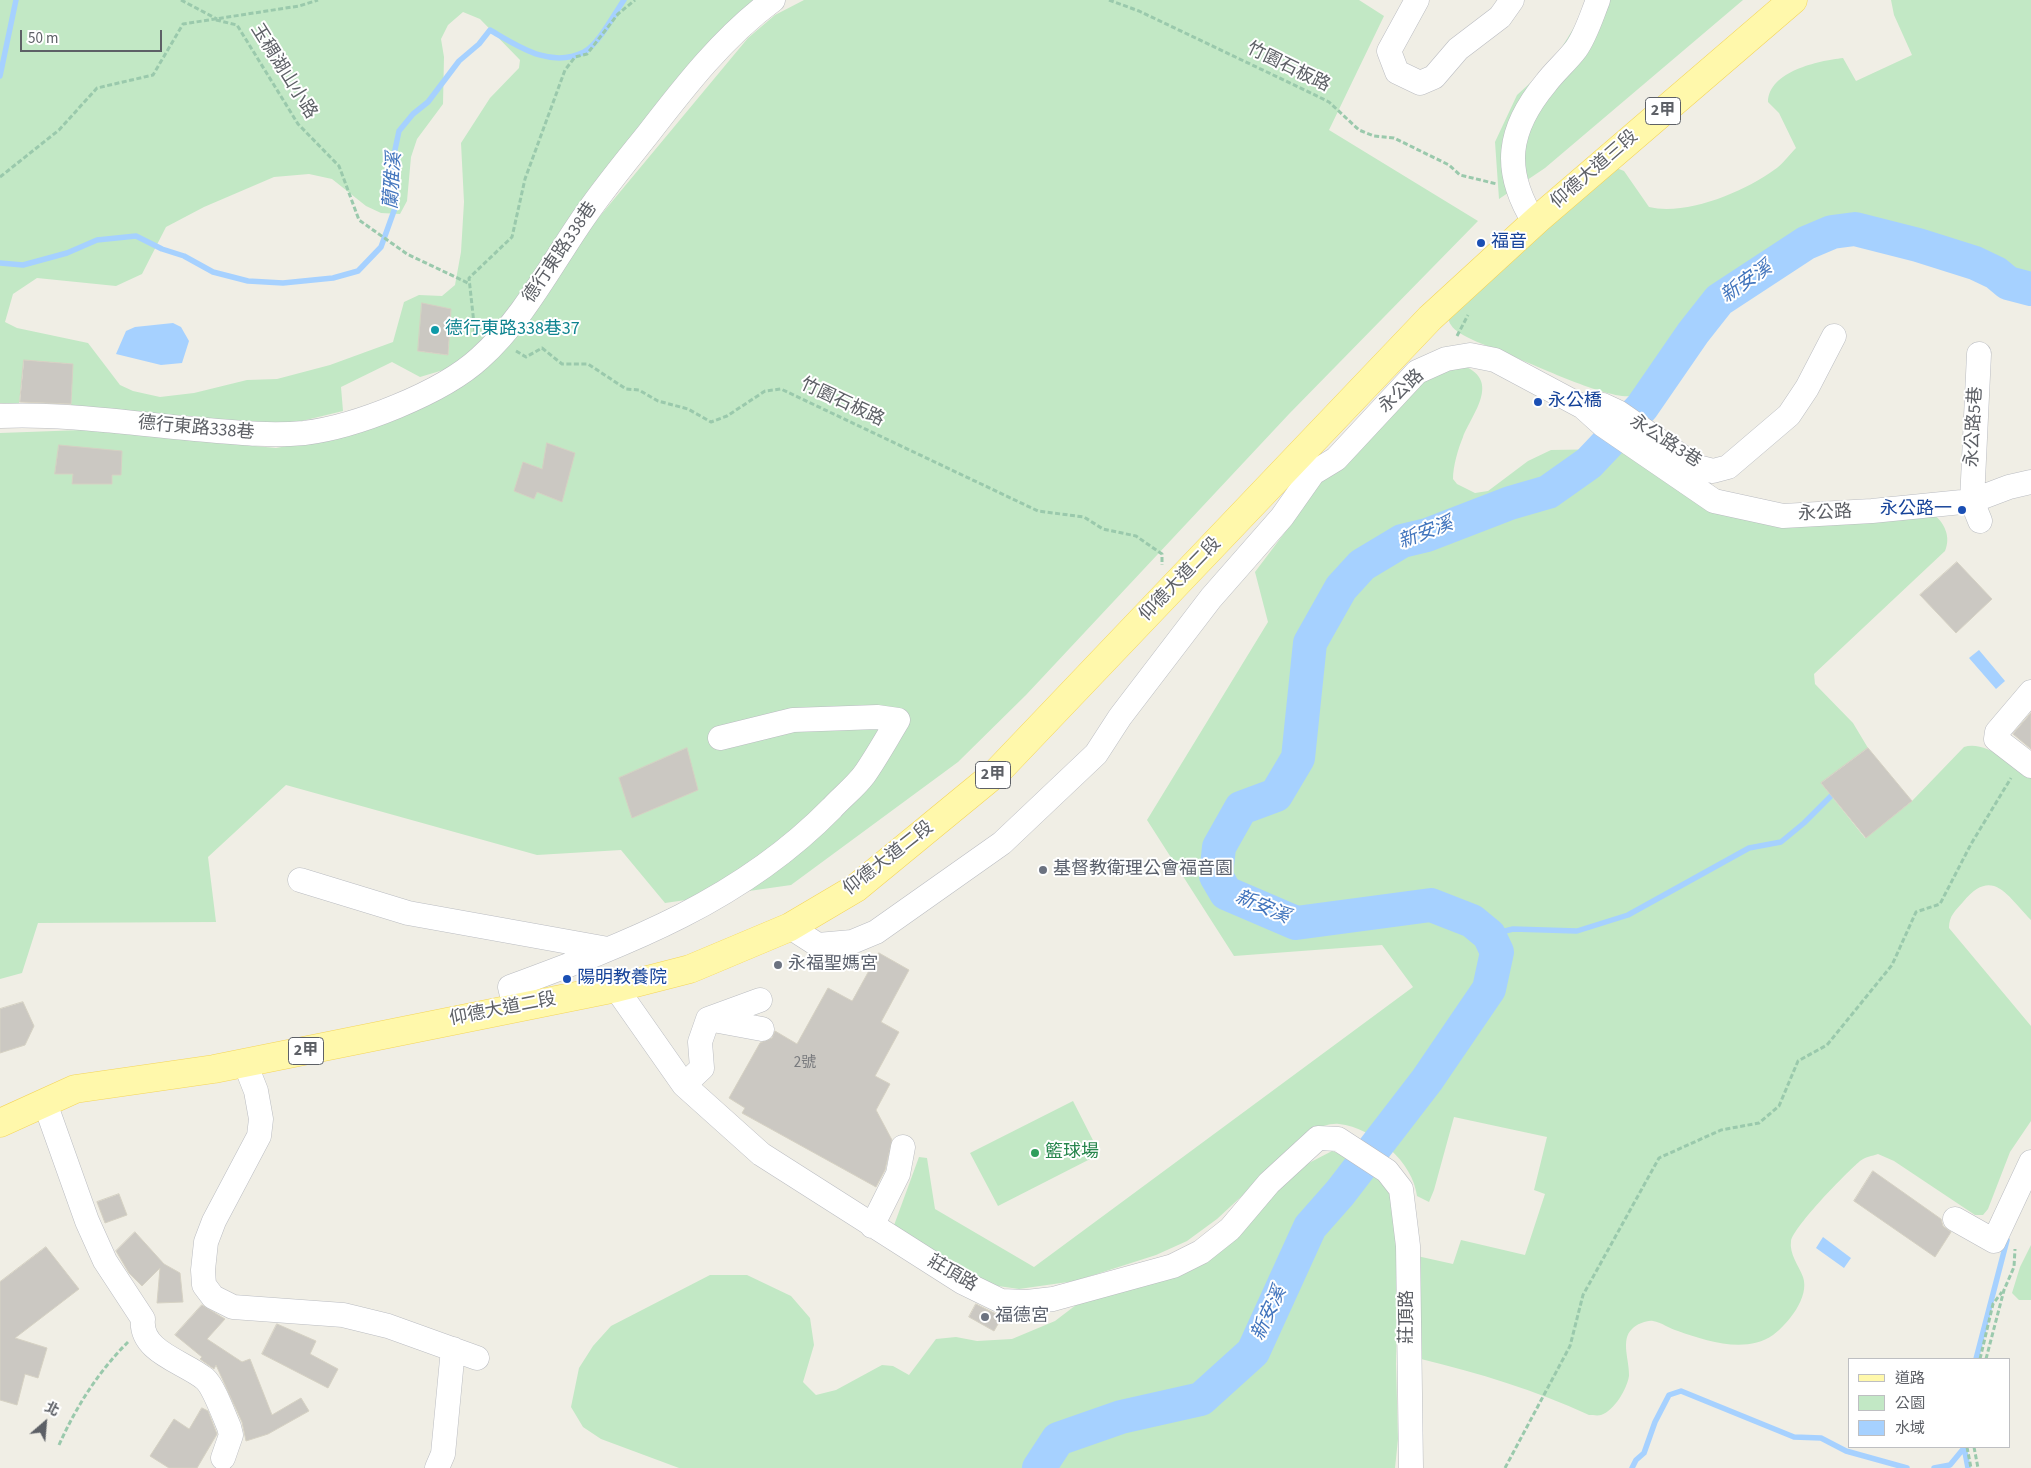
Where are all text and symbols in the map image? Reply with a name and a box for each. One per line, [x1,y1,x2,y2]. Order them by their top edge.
scale bar [22,20,165,52]
street label: 玉稠湖山小路 [245,20,321,124]
text: 50 m [28,28,58,49]
street label: 竹園石板路 [1243,39,1333,97]
road number: 2甲 [1646,98,1680,124]
street label: 仰德大道三段 [1547,126,1643,214]
water label: 蘭雅溪 [381,152,407,210]
street label: 德行東路338巷 [519,199,603,307]
place label: 福音 [1491,232,1527,254]
marker: 福音 [1475,237,1487,249]
water label: 新安溪 [1717,257,1777,309]
place label: 德行東路338巷37 [445,319,580,341]
marker: 德行東路338巷37 [429,324,441,336]
street label: 永公路 [1375,366,1429,418]
street label: 竹園石板路 [797,374,887,432]
street label: 永公路5巷 [1962,386,1988,468]
place label: 永公橋 [1548,391,1602,413]
marker: 永公橋 [1532,396,1544,408]
street label: 永公路3巷 [1625,411,1705,473]
street label: 德行東路338巷 [137,413,255,445]
place label: 永公路一 [1880,499,1952,521]
street label: 永公路 [1797,502,1853,526]
marker: 永公路一 [1956,504,1968,516]
water label: 新安溪 [1395,513,1457,555]
street label: 仰德大道二段 [1136,534,1226,626]
road number: 2甲 [976,762,1010,788]
street label: 仰德大道二段 [840,817,938,901]
place label: 基督教衛理公會福音園 [1053,859,1233,881]
marker: 基督教衛理公會福音園 [1037,864,1049,876]
water label: 新安溪 [1231,886,1293,930]
place label: 永福聖媽宮 [788,954,878,976]
marker: 永福聖媽宮 [772,959,784,971]
place label: 陽明教養院 [577,968,667,990]
marker: 陽明教養院 [561,973,573,985]
street label: 仰德大道二段 [448,989,558,1031]
road number: 2甲 [288,1038,324,1064]
house number: 2號 [794,1055,816,1073]
place label: 籃球場 [1045,1142,1099,1164]
marker: 籃球場 [1029,1147,1041,1159]
street label: 莊頂路 [923,1251,981,1297]
water label: 新安溪 [1248,1283,1292,1345]
street label: 莊頂路 [1397,1290,1419,1344]
place label: 福德宮 [995,1306,1049,1328]
marker: 福德宮 [979,1311,991,1323]
legend [1848,1358,2011,1448]
text: 道路 [1895,1368,1925,1389]
text: 公園 [1895,1393,1925,1414]
north arrow [20,1398,70,1448]
text: 北 [41,1398,63,1422]
text: 水域 [1895,1418,1925,1439]

